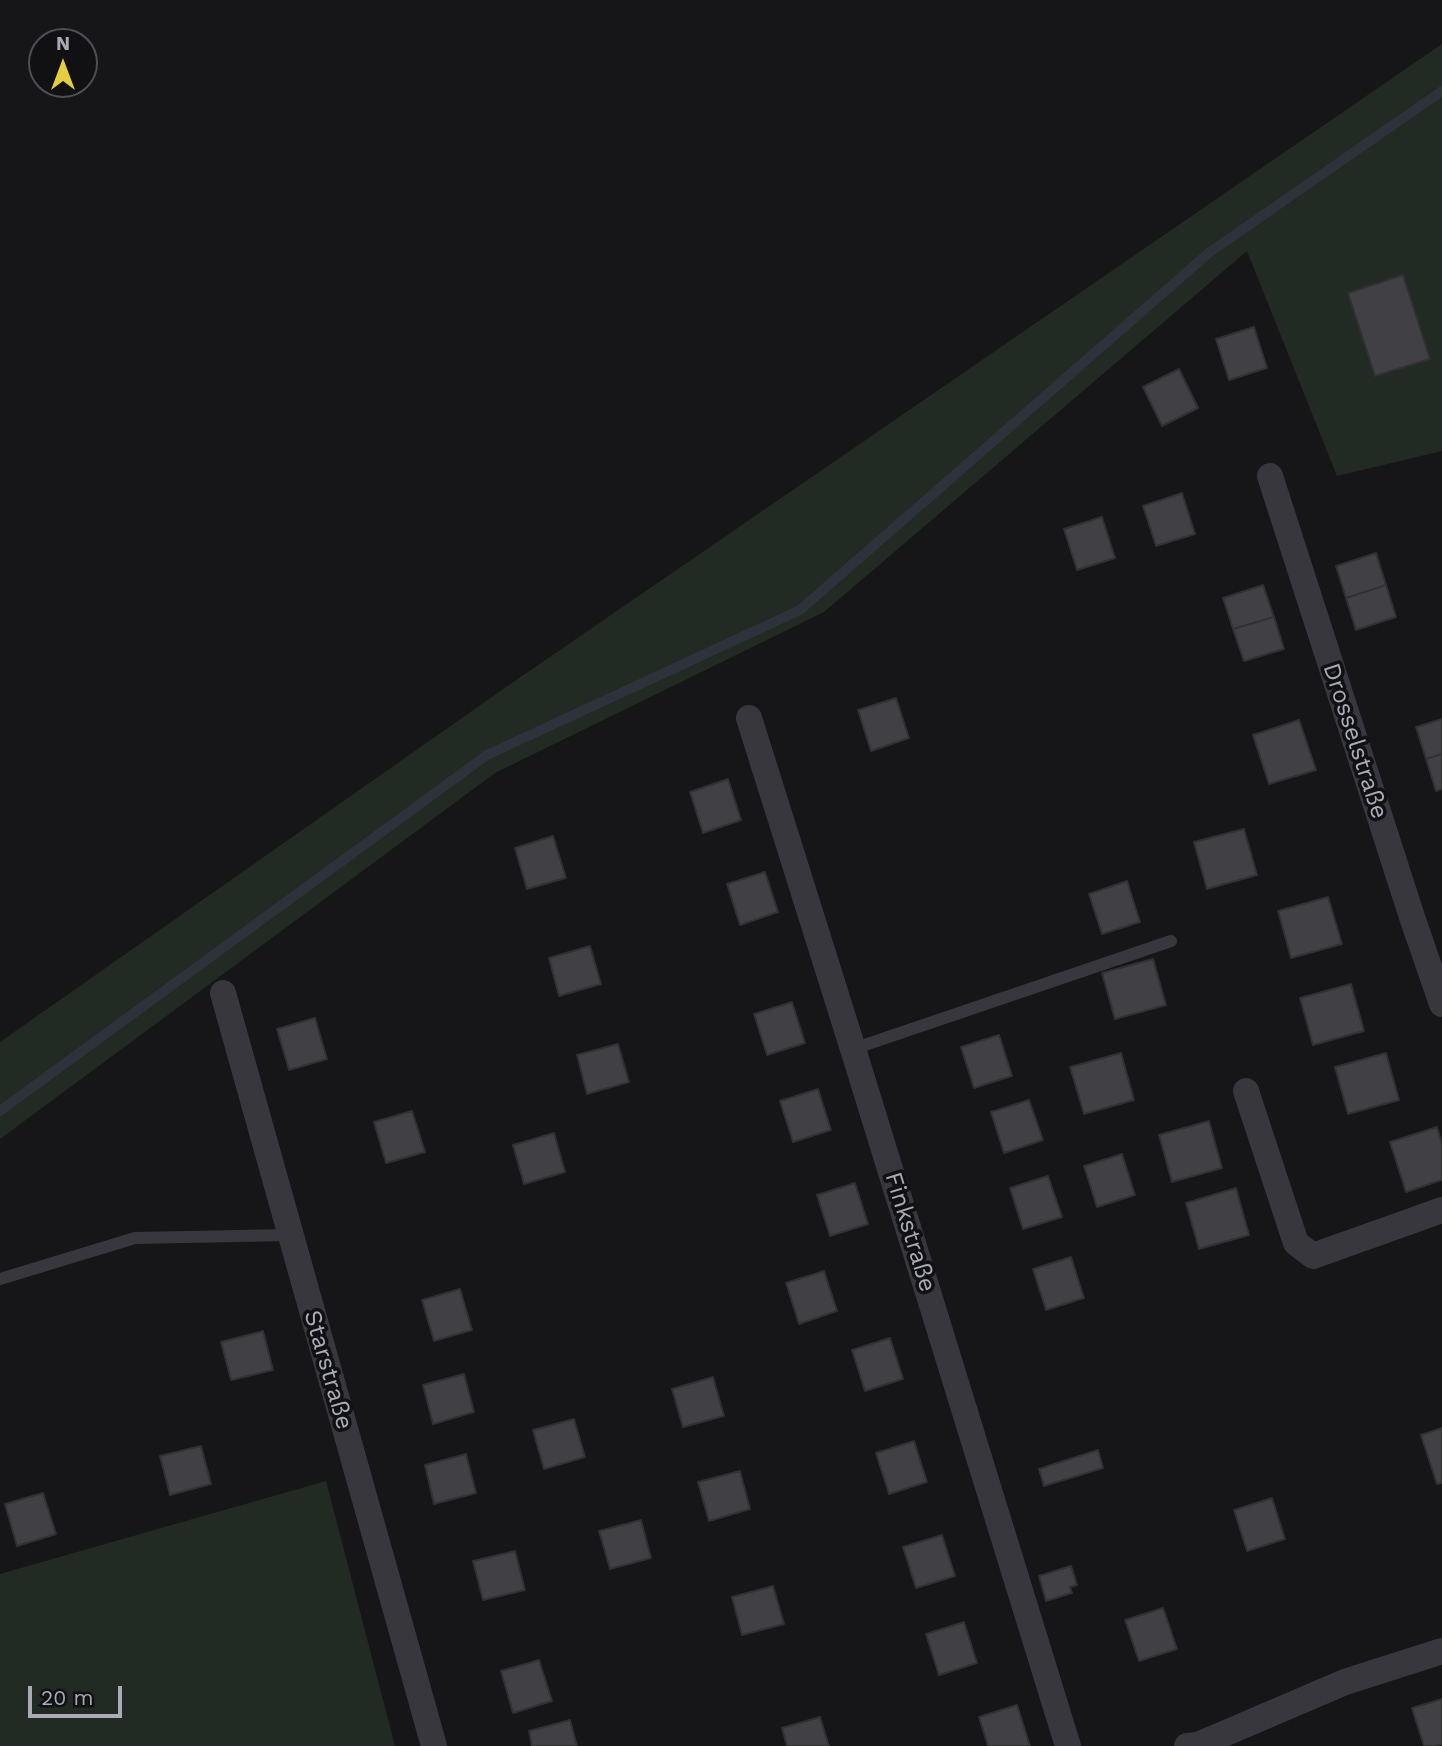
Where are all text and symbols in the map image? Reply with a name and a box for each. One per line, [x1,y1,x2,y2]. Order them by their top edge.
north arrow [28,28,98,98]
text: N [56,32,70,55]
street label: Drosselstraße [1316,660,1394,822]
street label: Finkstraße [878,1169,942,1295]
street label: Starstraße [297,1307,359,1433]
scale bar [32,1672,126,1716]
text: 20 m [41,1685,93,1710]

